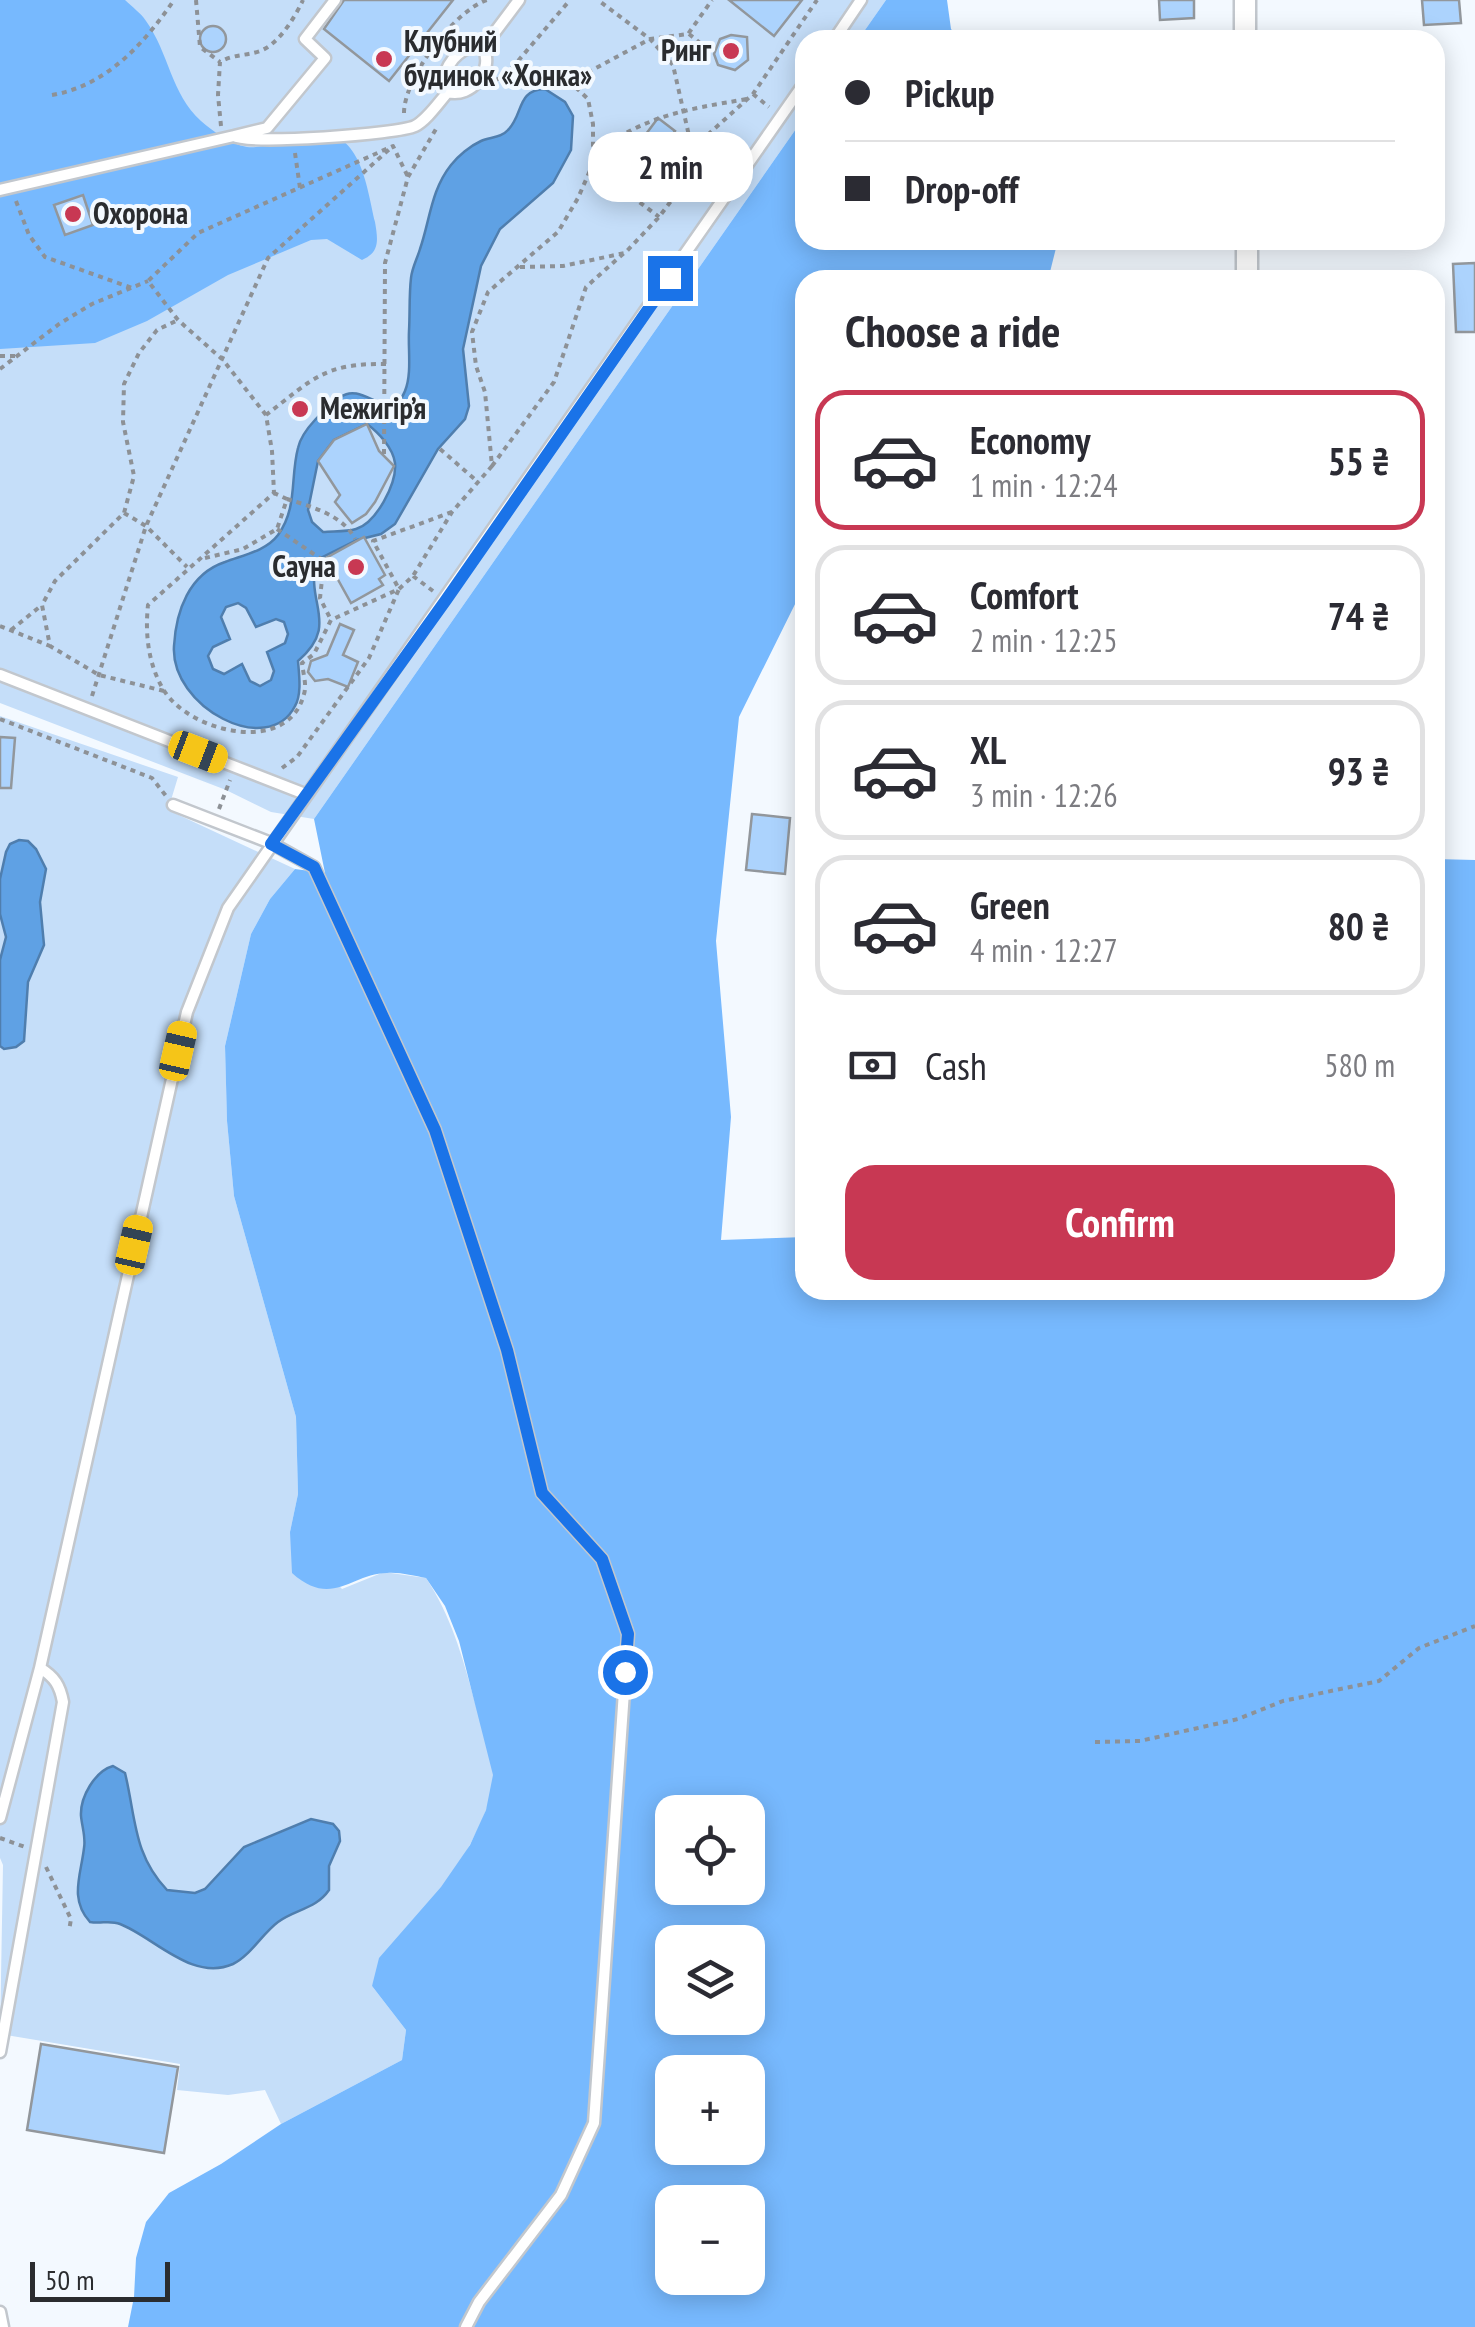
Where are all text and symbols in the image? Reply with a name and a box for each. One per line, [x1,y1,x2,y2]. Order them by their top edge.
place label: Клубний будинок «Хонка» [404,21,592,94]
place label: Ринг [661,30,712,69]
marker: Ринг [720,40,742,62]
marker: Клубний будинок «Хонка» [373,48,395,70]
text: Pickup [905,68,995,117]
callout: 2 min [588,133,752,203]
text: 2 min [638,146,703,188]
text: Drop-off [905,164,1019,213]
place label: Охорона [93,193,188,232]
marker: Охорона [62,203,84,225]
route end [648,256,693,301]
text: Choose a ride [845,301,1060,359]
place label: Межигір’я [320,388,426,427]
marker: Межигір’я [289,398,311,420]
icon: car [850,415,940,505]
text: Economy [970,415,1090,464]
text: 55 ₴ [1328,436,1390,485]
text: 1 min · 12:24 [970,464,1118,506]
place label: Сауна [272,546,336,585]
marker: Сауна [345,556,367,578]
icon: car [850,570,940,660]
text: Comfort [970,570,1079,619]
text: 74 ₴ [1328,591,1390,640]
text: 2 min · 12:25 [970,619,1118,661]
icon: car [850,725,940,815]
text: XL [970,725,1006,774]
car [165,727,231,777]
text: 93 ₴ [1328,746,1390,795]
text: 3 min · 12:26 [970,774,1118,816]
icon: car [850,880,940,970]
text: Green [970,880,1050,929]
text: 80 ₴ [1328,901,1390,950]
text: 4 min · 12:27 [970,929,1118,971]
car [157,1018,199,1084]
icon: cash [845,1038,900,1093]
text: Cash [925,1041,987,1090]
text: 580 m [1324,1044,1395,1086]
button: Confirm [845,1165,1395,1280]
car [113,1212,155,1278]
route start [603,1650,648,1695]
map controls [655,1795,765,2295]
button: locate [655,1795,765,1905]
button: layers [655,1925,765,2035]
button: + [655,2055,765,2165]
button: − [655,2185,765,2295]
scale bar [30,2257,170,2302]
text: 50 m [45,2261,94,2298]

